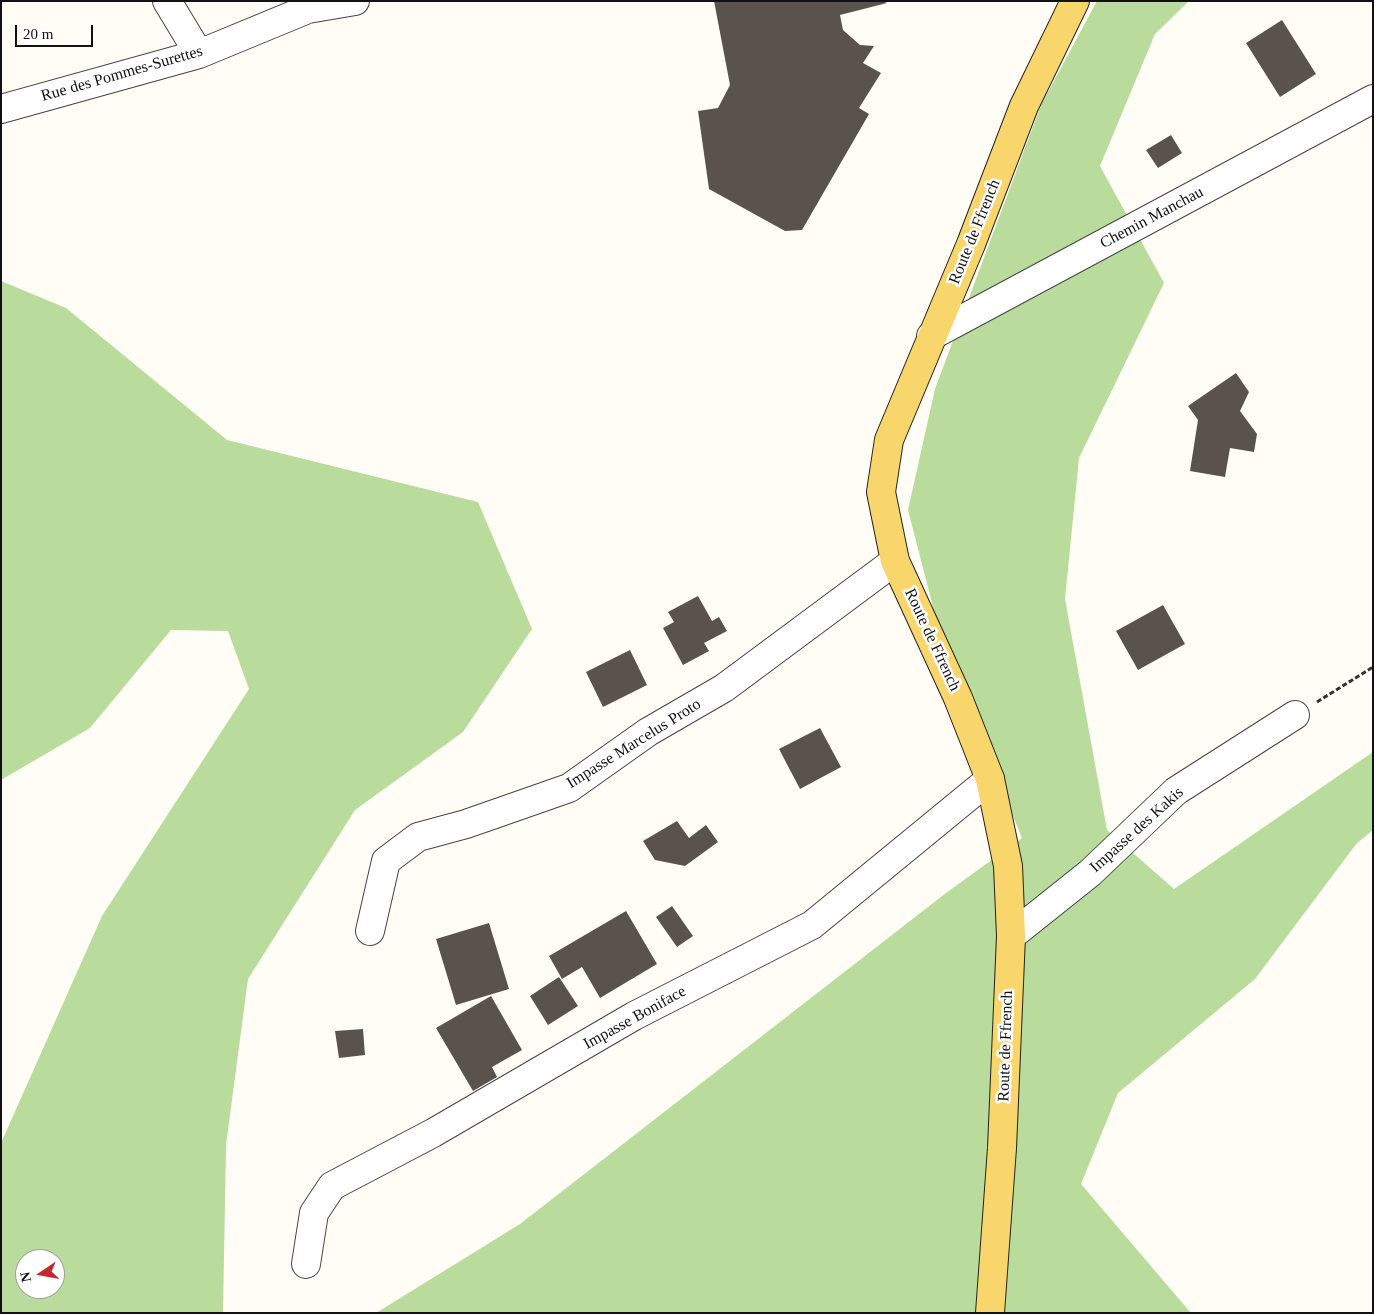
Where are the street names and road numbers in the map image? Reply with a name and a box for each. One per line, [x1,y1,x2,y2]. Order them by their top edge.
street label: Rue des Pommes-Surettes [39,42,205,106]
street label: Route de Ffrench [945,177,1005,287]
street label: Chemin Manchau [1097,183,1207,253]
street label: Route de Ffrench [900,586,964,694]
street label: Impasse Marcelus Proto [563,695,705,793]
street label: Impasse des Kakis [1086,783,1188,877]
street label: Impasse Boniface [580,982,690,1054]
street label: Route de Ffrench [994,990,1018,1102]

